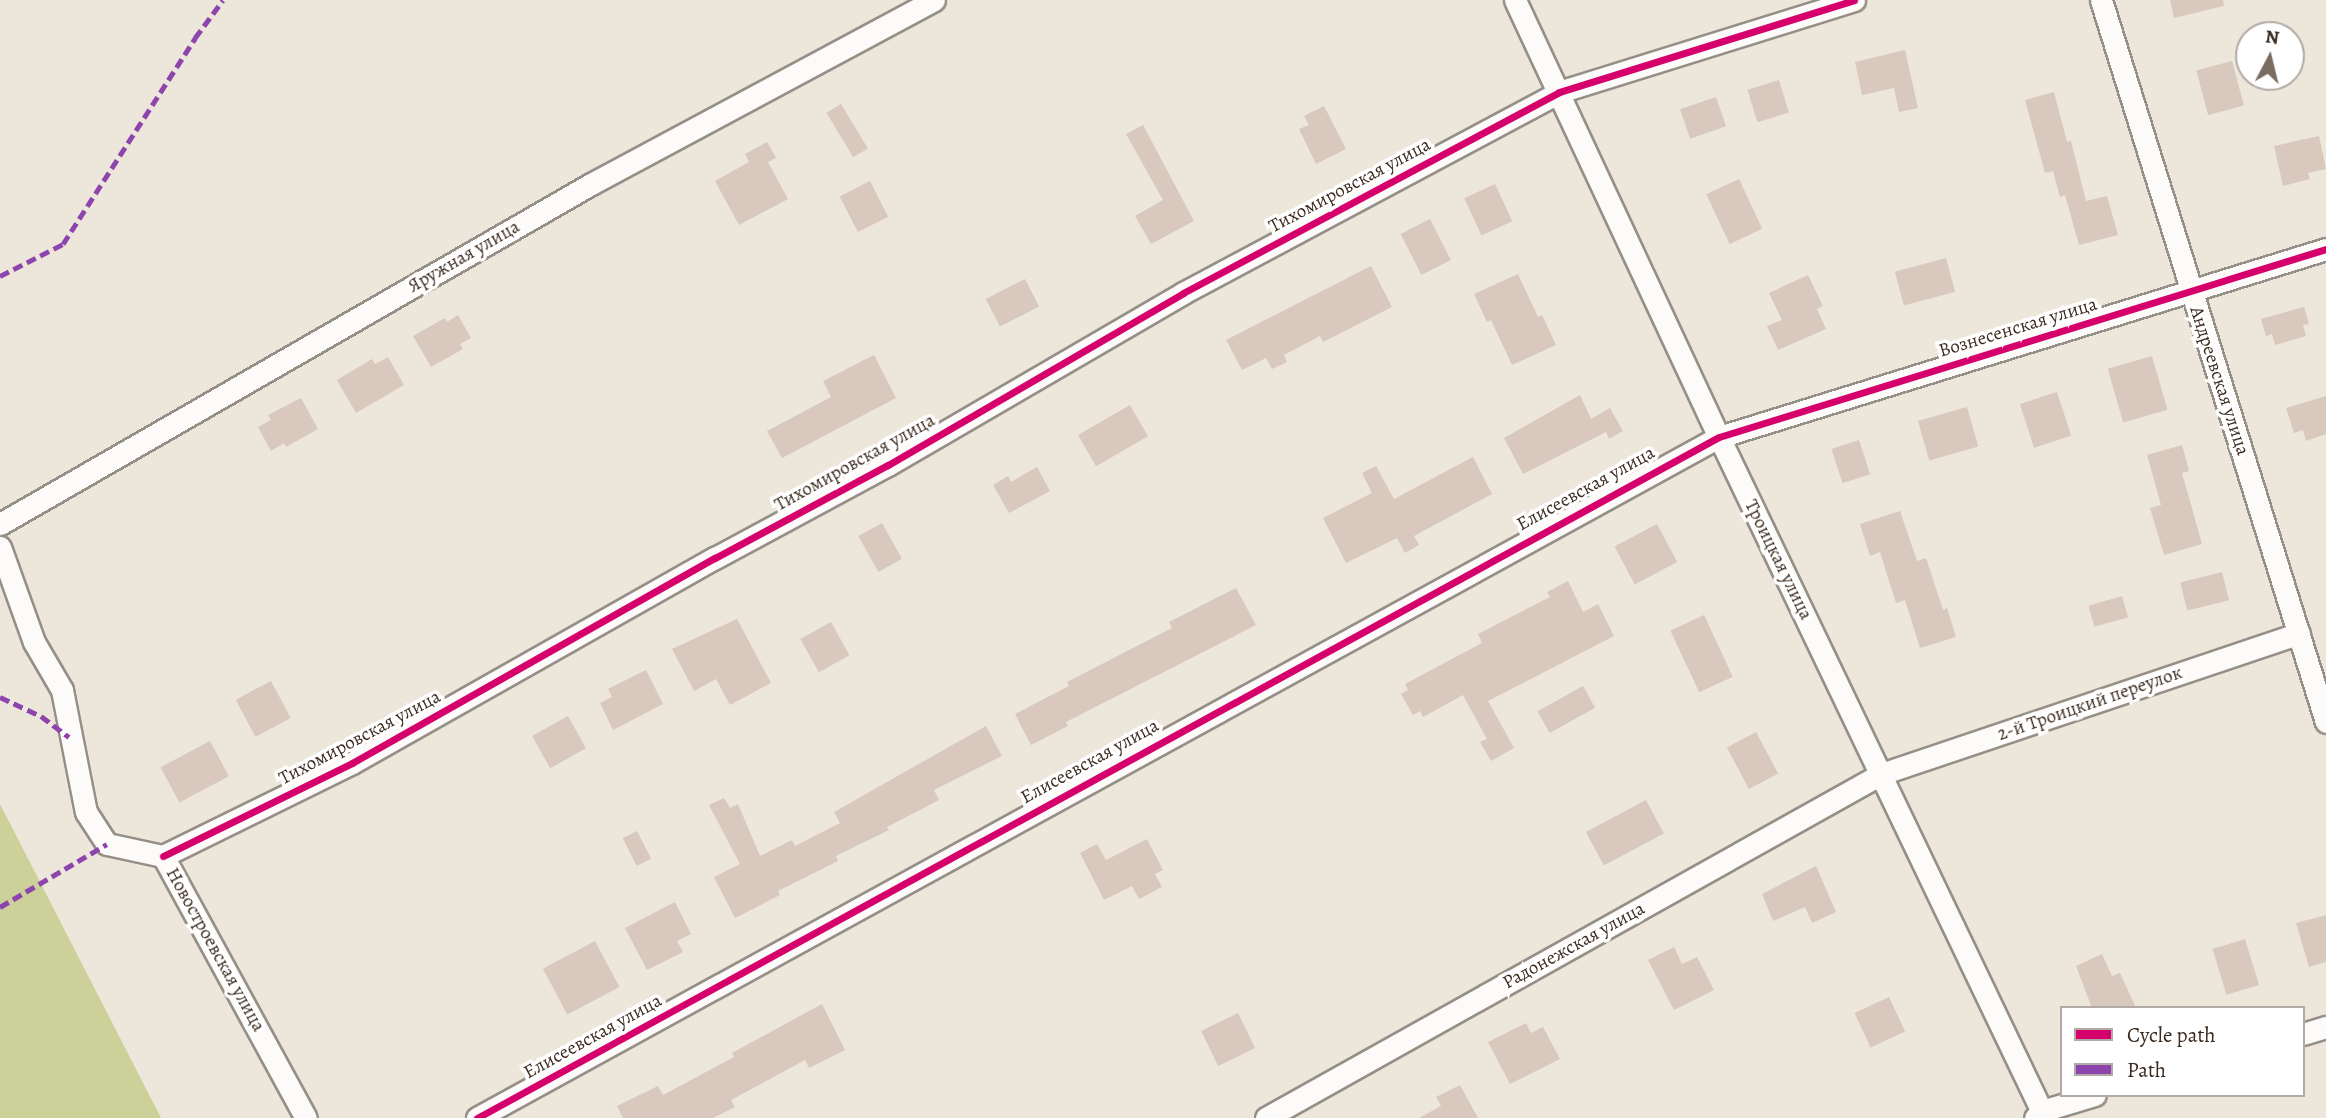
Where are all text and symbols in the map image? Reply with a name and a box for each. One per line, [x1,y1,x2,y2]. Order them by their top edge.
north arrow [2235,21,2305,91]
text: N [2264,23,2281,51]
street label: Тихомировская улица [1265,134,1435,238]
street label: Яружная улица [404,216,524,298]
street label: Вознесенская улица [1936,293,2100,363]
street label: Андреевская улица [2184,304,2254,458]
street label: Тихомировская улица [771,409,939,517]
street label: Елисеевская улица [1513,442,1659,536]
street label: Троицкая улица [1739,496,1817,624]
street label: 2-й Троицкий переулок [1995,662,2185,746]
street label: Тихомировская улица [275,686,445,790]
street label: Елисеевская улица [1017,715,1163,809]
street label: Новостроевская улица [160,864,270,1036]
street label: Радонежская улица [1499,897,1649,995]
street label: Елисеевская улица [520,990,666,1084]
legend [2060,1006,2305,1097]
text: Cycle path [2127,1021,2216,1049]
text: Path [2127,1056,2166,1084]

